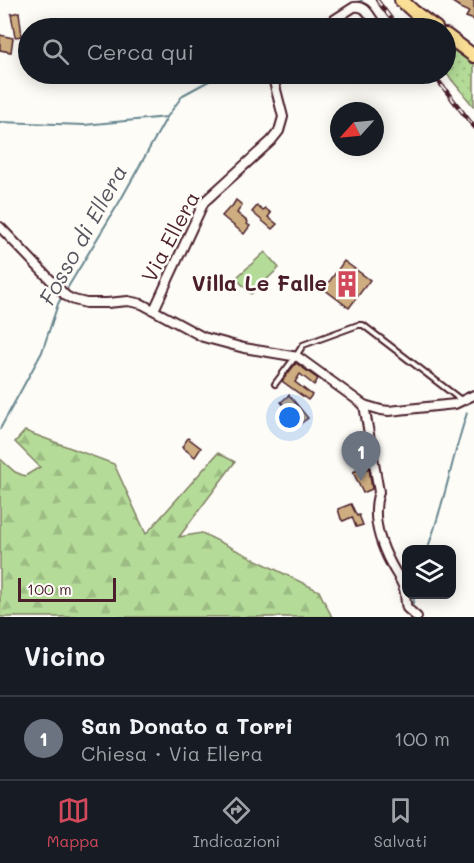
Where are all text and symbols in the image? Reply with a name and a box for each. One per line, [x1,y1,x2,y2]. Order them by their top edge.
search box [18,18,456,84]
icon: search [39,35,72,68]
text: Cerca qui [87,37,194,66]
north arrow [330,102,384,156]
water label: Fosso di Ellera [32,159,133,310]
street label: Via Ellera [135,186,205,286]
place label: Villa Le Falle [192,269,327,296]
building icon: Villa Le Falle [332,269,362,299]
your location [275,403,304,432]
pin: 1 [342,432,380,481]
map controls [402,545,456,599]
button: layers [402,545,456,599]
scale bar [18,575,116,602]
text: 100 m [27,578,72,599]
text: Vicino [24,639,105,673]
text: San Donato a Torri [81,711,293,740]
text: 1 [39,725,48,751]
text: 100 m [394,725,450,751]
text: Chiesa · Via Ellera [81,740,263,766]
tab: Mappa [47,794,99,851]
tab: Indicazioni [193,794,280,851]
tab: Salvati [374,794,427,851]

